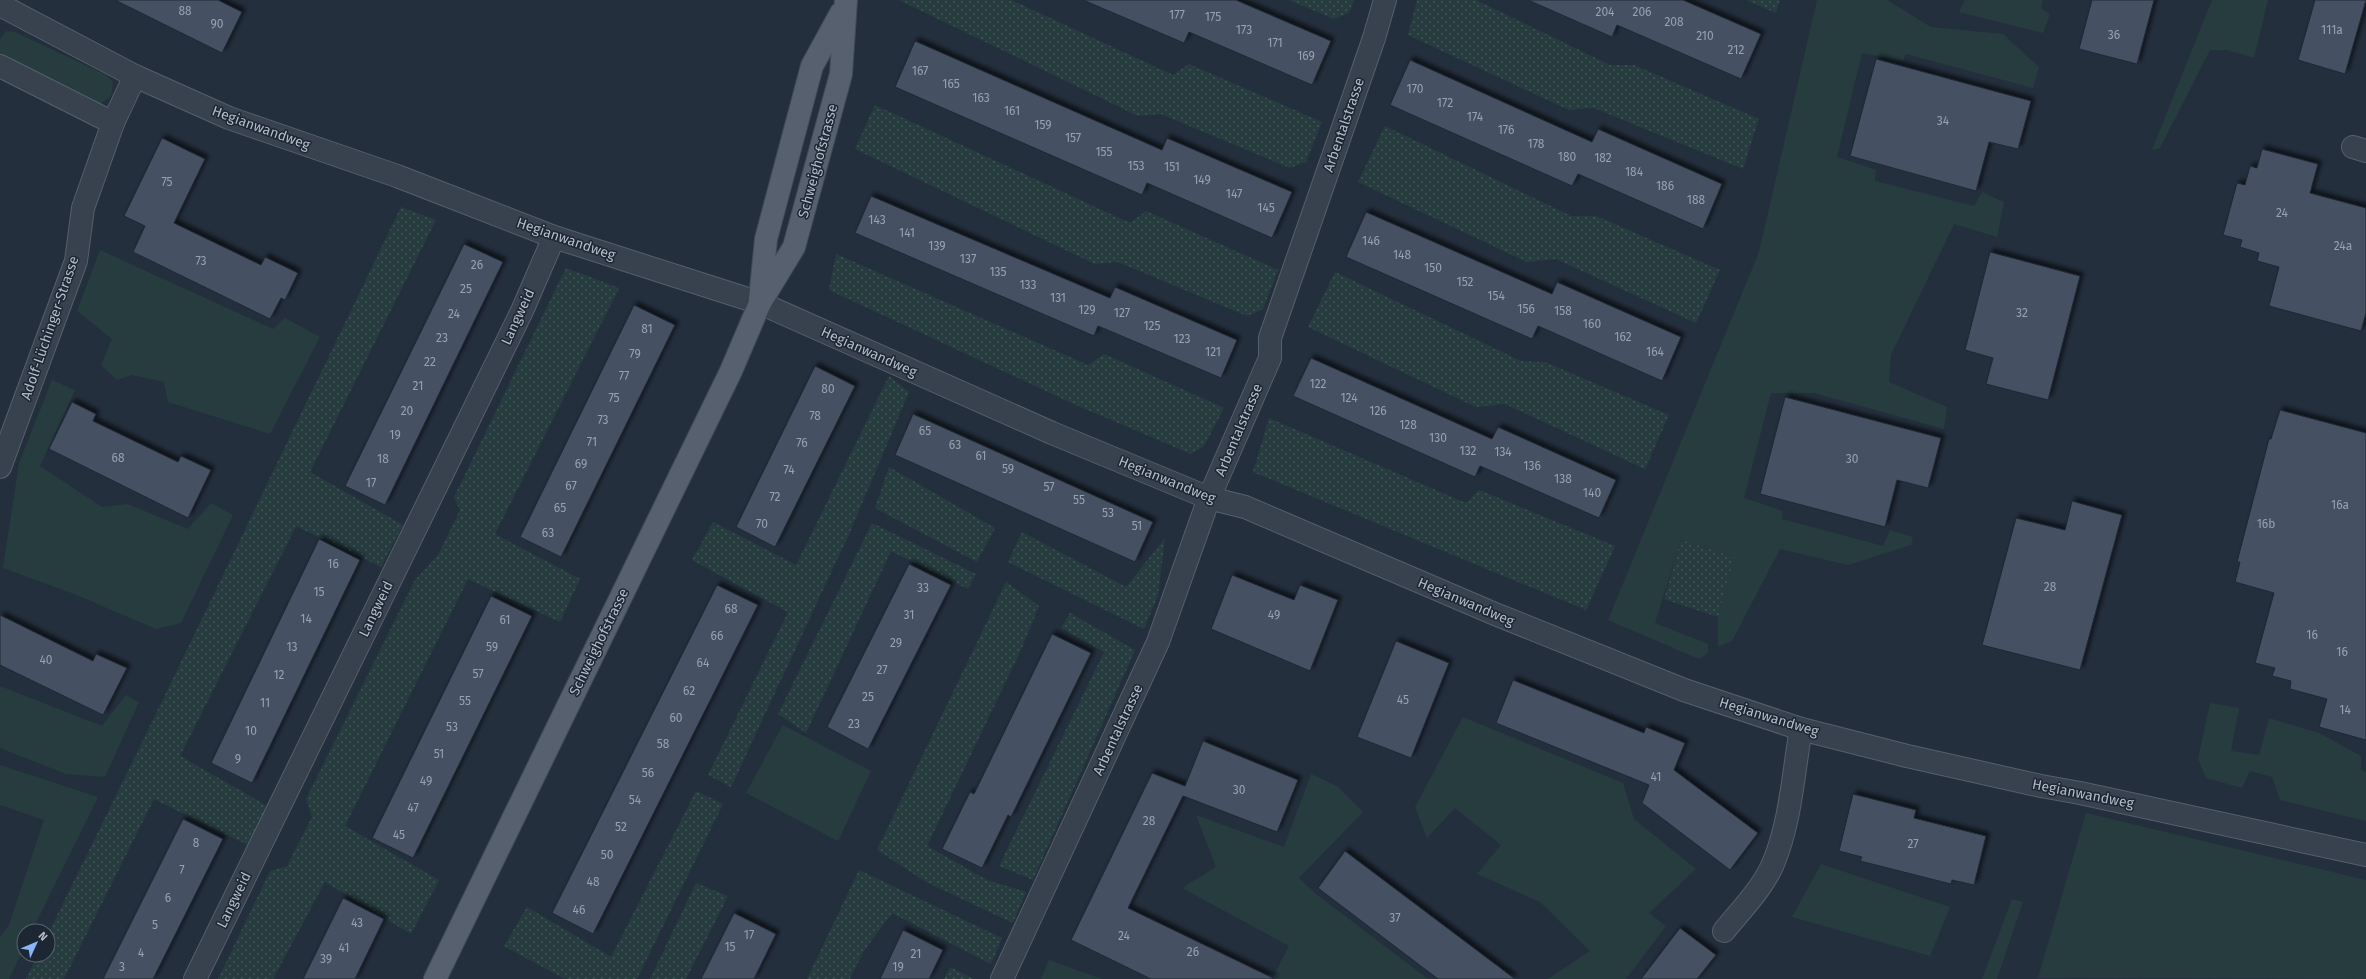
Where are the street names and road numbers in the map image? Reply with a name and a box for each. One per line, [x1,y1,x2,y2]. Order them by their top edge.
street label: Arbentalstrasse [1320,76,1368,174]
street label: Hegianwandweg [210,102,313,154]
street label: Schweighofstrasse [795,102,841,220]
street label: Hegianwandweg [514,214,618,264]
street label: Adolf-Lüchinger-Strasse [17,254,83,402]
street label: Langweid [498,286,538,348]
street label: Hegianwandweg [818,323,920,381]
street label: Arbentalstrasse [1212,381,1266,479]
street label: Hegianwandweg [1116,453,1219,507]
street label: Hegianwandweg [1415,574,1517,630]
street label: Langweid [355,578,397,640]
street label: Schweighofstrasse [566,586,632,698]
street label: Arbentalstrasse [1089,682,1147,778]
street label: Hegianwandweg [1717,694,1822,740]
street label: Hegianwandweg [2031,776,2136,812]
street label: Langweid [213,869,255,931]

